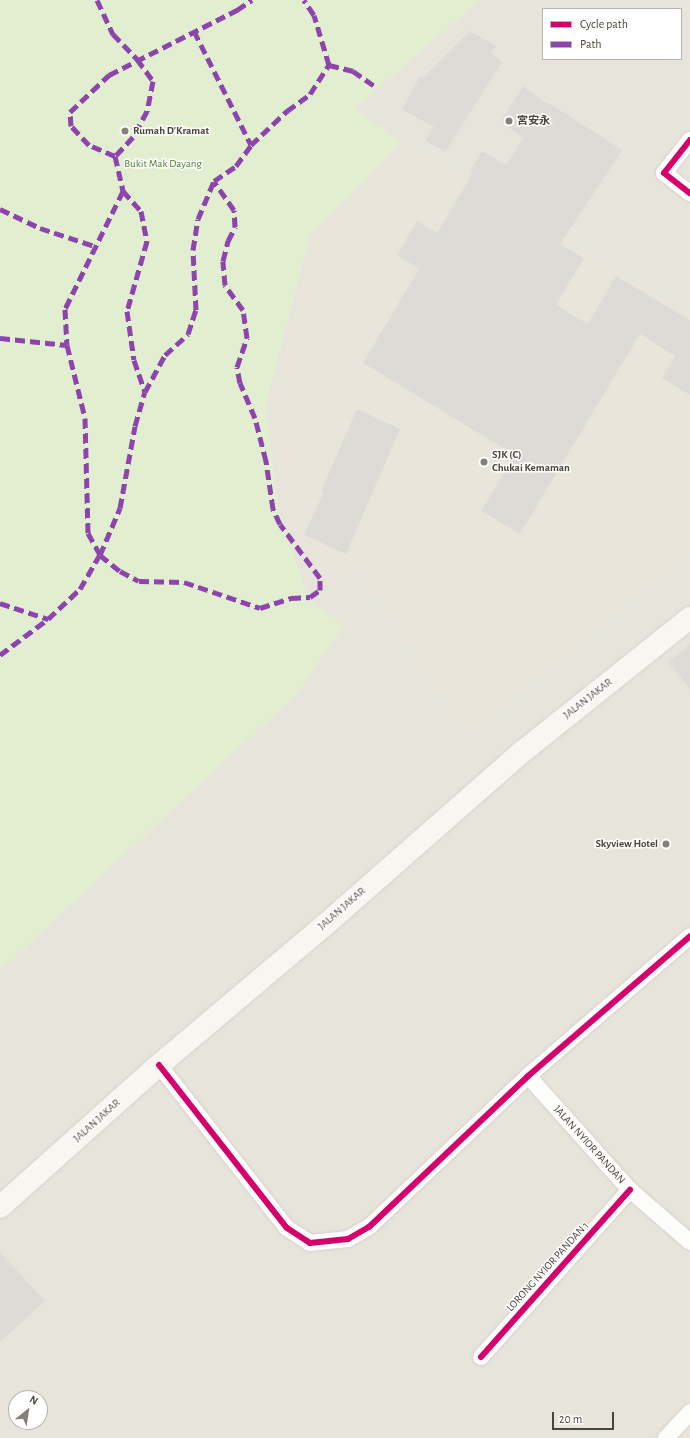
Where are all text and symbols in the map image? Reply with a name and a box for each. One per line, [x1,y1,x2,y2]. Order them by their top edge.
legend [542,8,682,60]
text: Cycle path [580,18,628,30]
text: Path [580,38,602,50]
place label: 宮安永 [517,114,550,128]
marker: 宮安永 [504,116,514,126]
place label: Rumah D'Kramat [133,124,209,138]
marker: Rumah D'Kramat [120,126,130,136]
park label: Bukit Mak Dayang [124,157,202,171]
place label: SJK (C) Chukai Kemaman [492,449,570,475]
marker: SJK (C) Chukai Kemaman [479,457,489,467]
street label: JALAN JAKAR [561,676,615,722]
place label: Skyview Hotel [595,837,658,851]
marker: Skyview Hotel [661,839,671,849]
street label: JALAN JAKAR [316,885,368,933]
street label: JALAN JAKAR [71,1097,123,1145]
street label: JALAN NYIOR PANDAN [550,1103,628,1187]
street label: LORONG NYIOR PANDAN 1 [504,1219,592,1315]
north arrow [8,1390,48,1430]
text: N [28,1393,40,1407]
scale bar [554,1404,616,1430]
text: 20 m [559,1413,582,1425]

